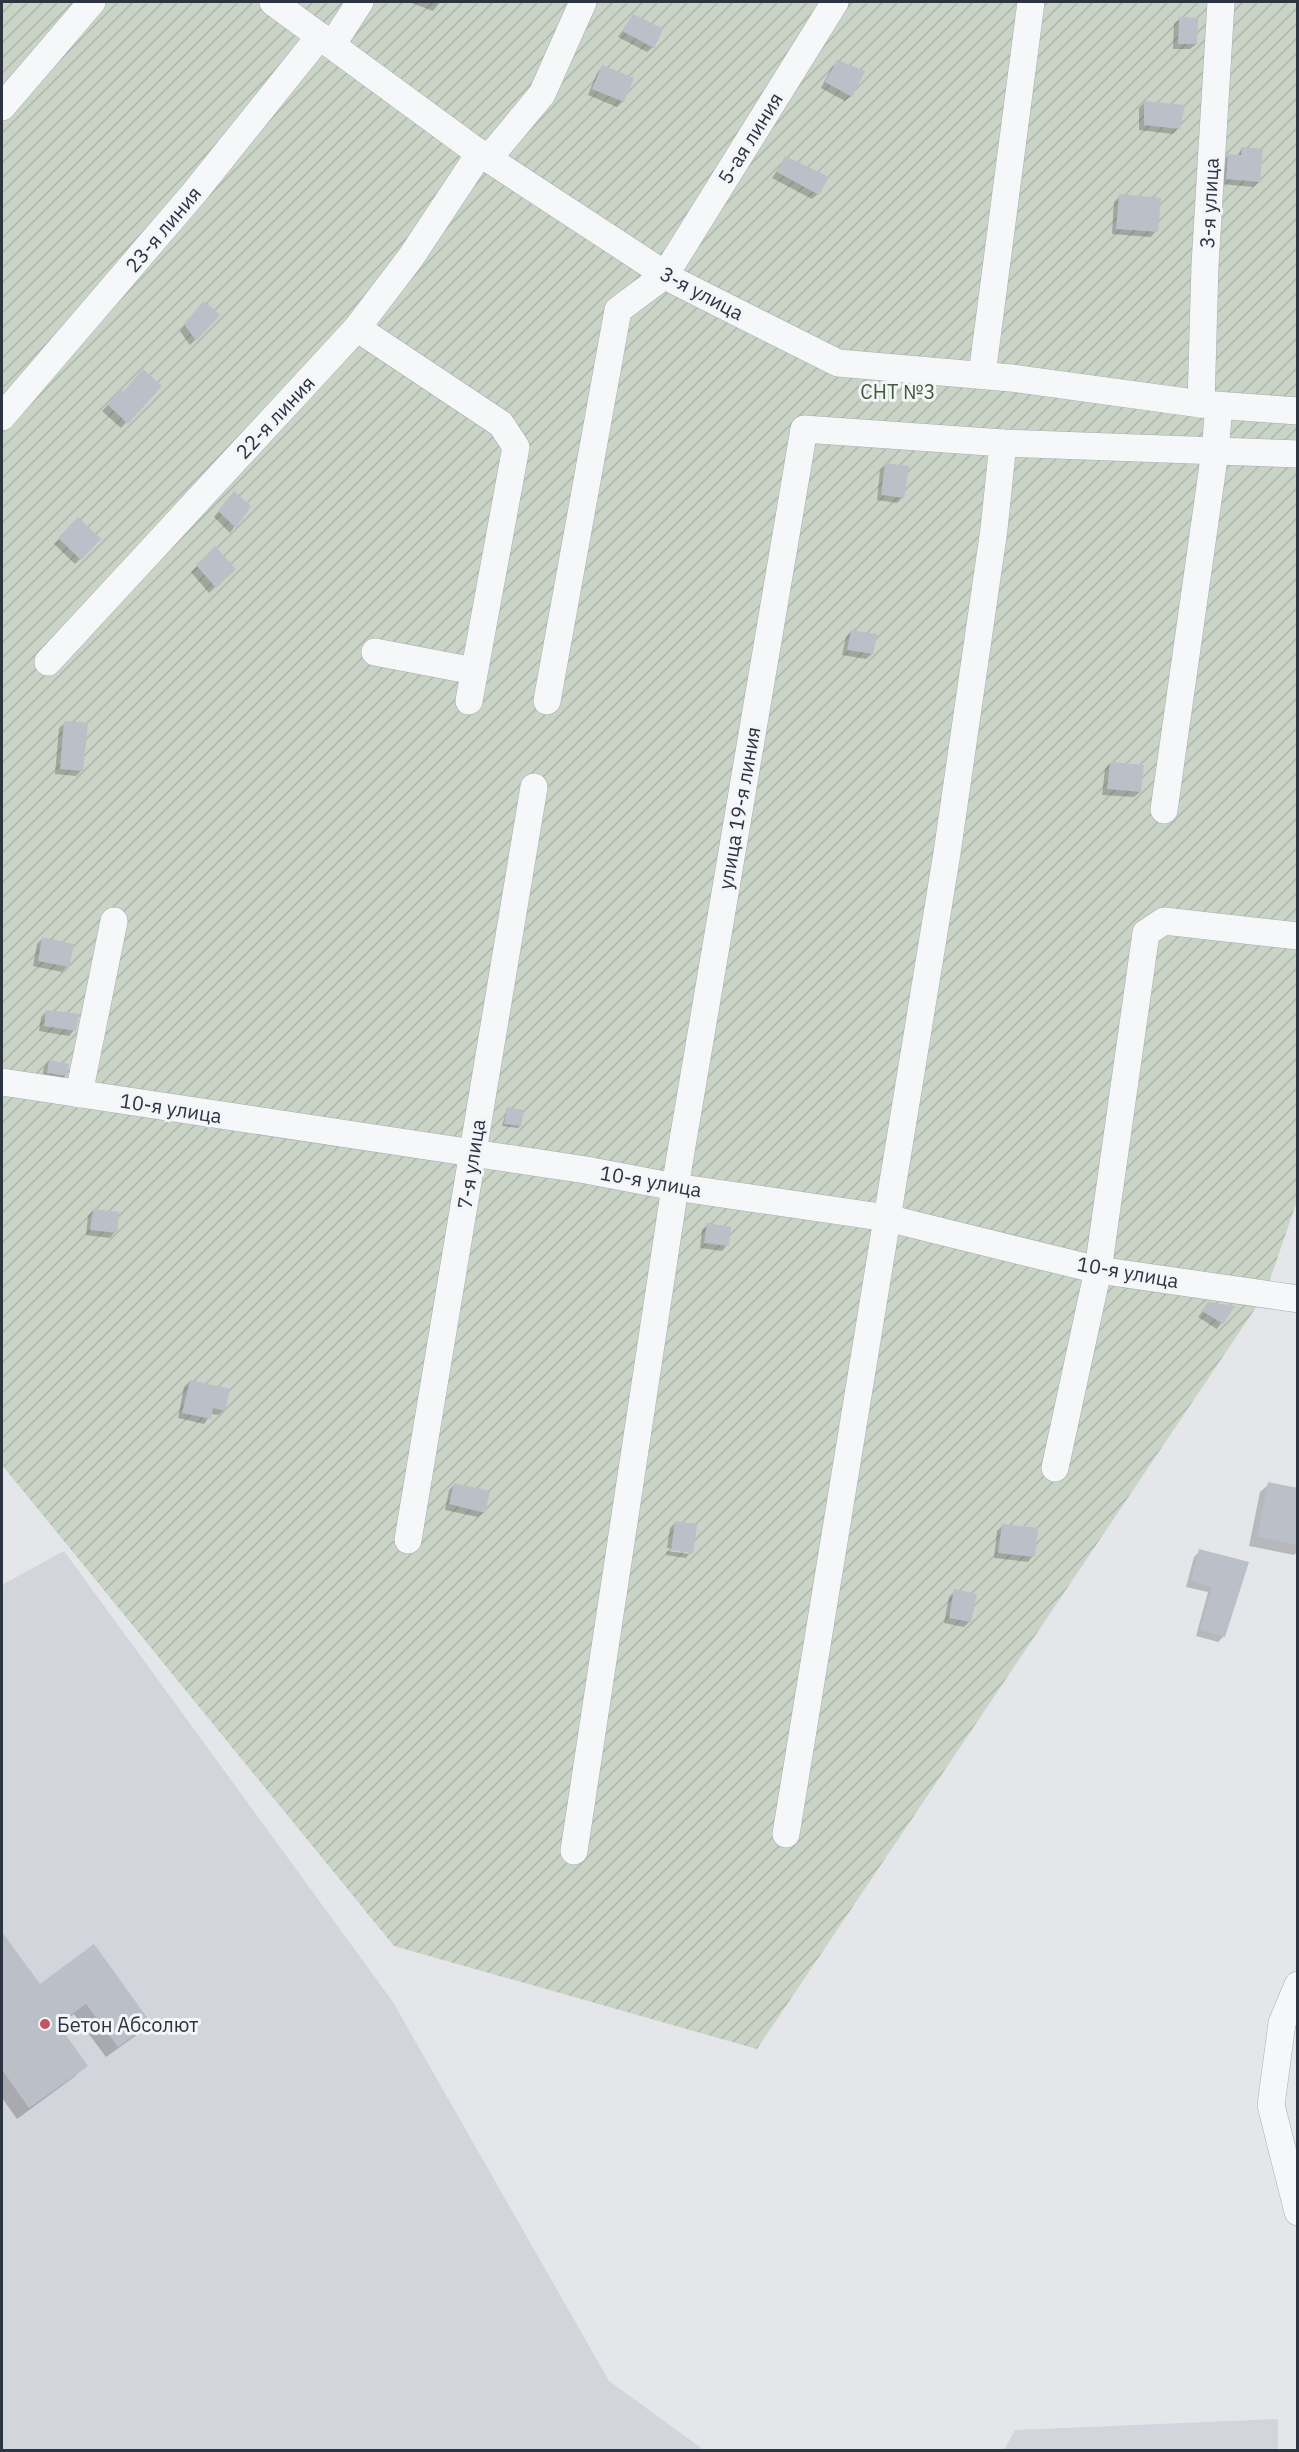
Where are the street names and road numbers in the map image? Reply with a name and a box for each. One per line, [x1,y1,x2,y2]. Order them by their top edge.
street label: 5-ая линия [711,87,789,189]
street label: 3-я улица [1193,157,1225,249]
street label: 23-я линия [119,180,207,278]
street label: 3-я улица [656,260,749,326]
street label: 22-я линия [229,370,321,464]
street label: улица 19-я линия [711,725,767,891]
street label: 10-я улица [118,1087,224,1129]
street label: 7-я улица [451,1117,491,1211]
street label: 10-я улица [598,1159,704,1203]
street label: 10-я улица [1075,1250,1181,1294]

